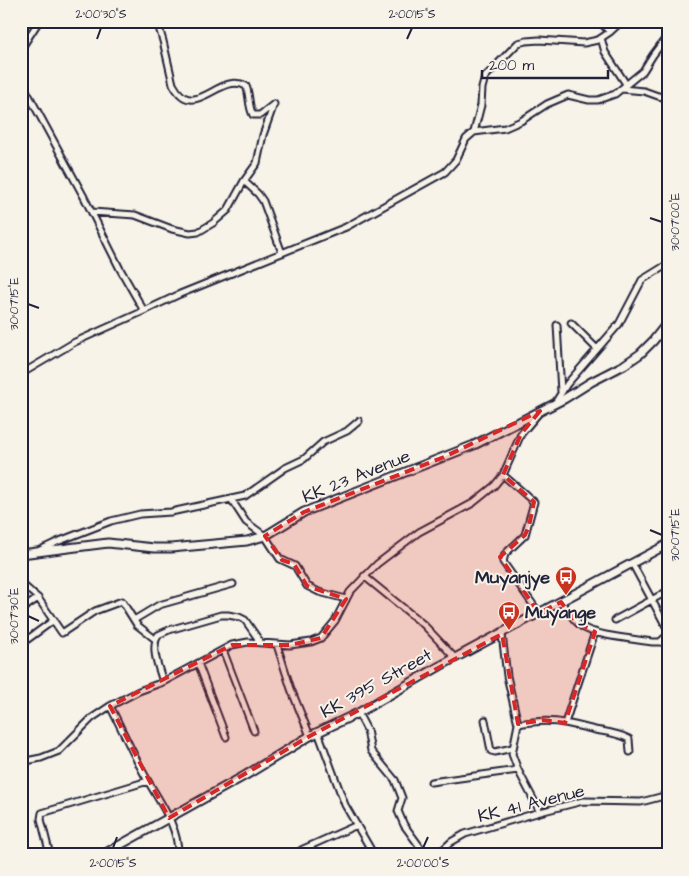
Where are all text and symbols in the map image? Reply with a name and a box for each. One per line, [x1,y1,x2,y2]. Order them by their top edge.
text: 2°00'30"S [76,6,127,23]
text: 2°00'15"S [388,6,436,23]
scale bar [482,48,608,80]
text: 200 m [489,55,535,76]
text: 30°07'00"E [667,193,684,251]
text: 30°07'15"E [6,277,23,331]
street label: KK 23 Avenue [299,443,414,509]
text: 30°07'15"E [667,508,684,562]
place label: Muyanjye [475,565,550,591]
bus stop icon: Muyanjye [554,565,578,596]
text: 30°07'30"E [6,588,23,644]
bus stop icon: Muyange [497,600,521,631]
place label: Muyange [525,600,596,626]
street label: KK 395 Street [316,642,437,724]
street label: KK 41 Avenue [475,778,587,829]
text: 2°00'15"S [89,855,137,872]
text: 2°00'00"S [397,855,449,872]

